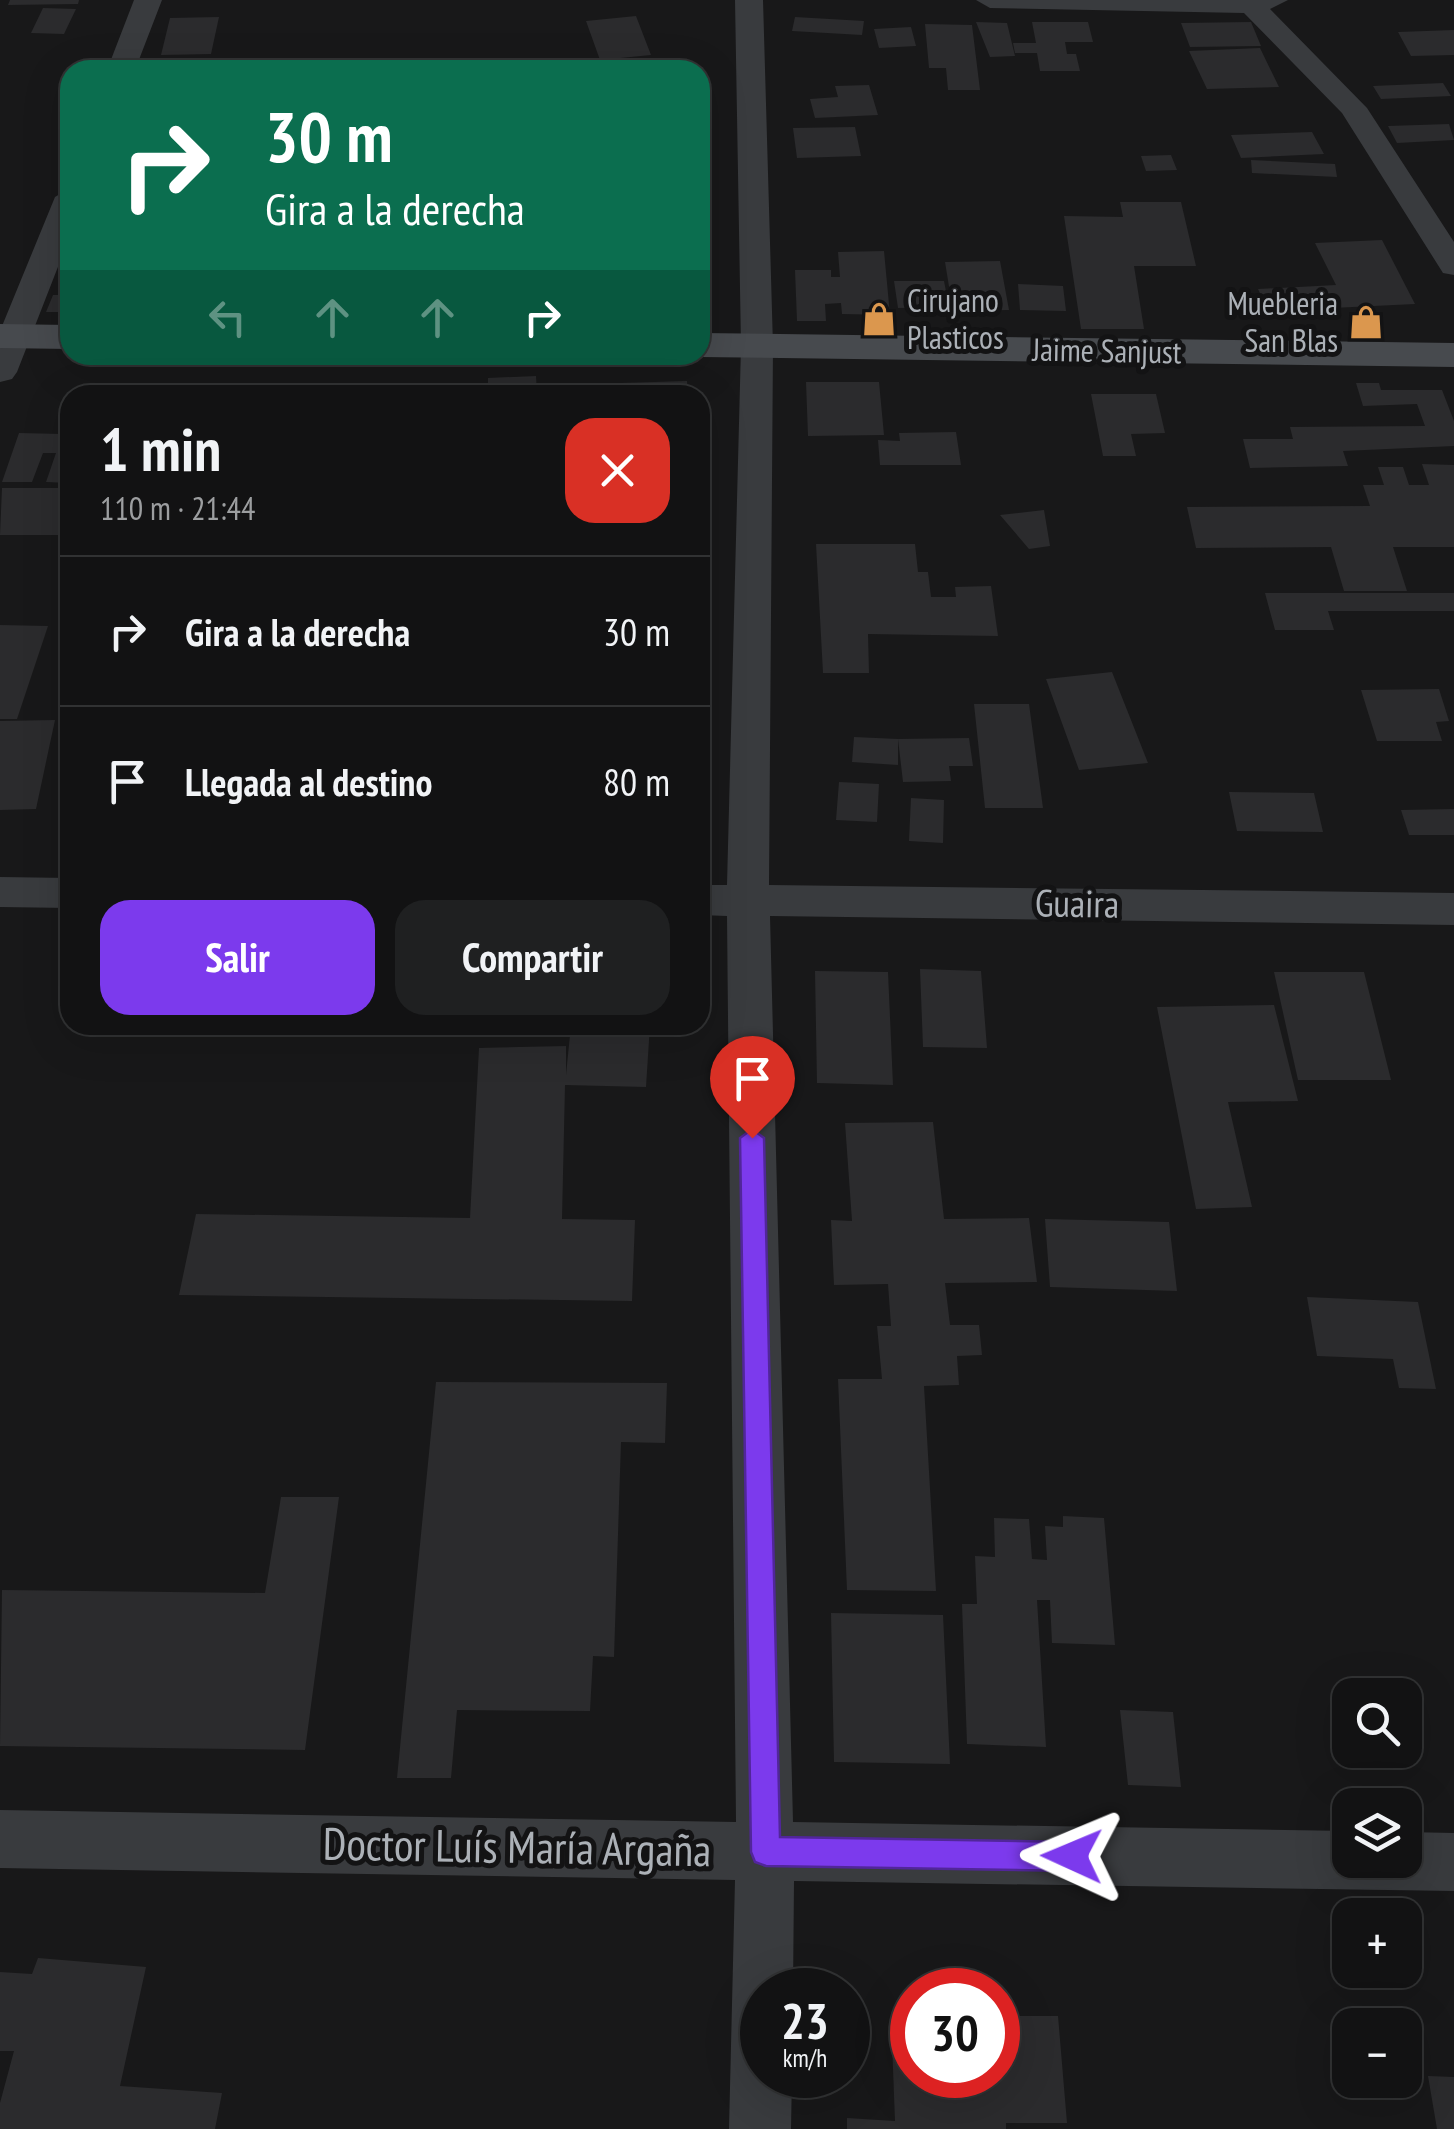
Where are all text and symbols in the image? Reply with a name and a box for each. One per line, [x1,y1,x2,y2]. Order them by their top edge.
text: 30 m [265,91,393,181]
icon: right [100,100,230,230]
text: Gira a la derecha [265,179,525,237]
place label: Cirujano Plasticos [907,279,1004,358]
place label: Muebleria San Blas [1227,282,1338,361]
icon: left [200,290,255,345]
icon: ahead [305,290,360,345]
icon: ahead [410,290,465,345]
icon: right [515,290,570,345]
shop icon: Cirujano Plasticos [860,300,898,338]
shop icon: Muebleria San Blas [1347,303,1385,341]
street label: Jaime Sanjust [1031,328,1182,372]
text: 1 min [100,410,221,488]
button: close [565,418,670,523]
text: 110 m · 21:44 [100,487,255,529]
icon: right [100,604,155,659]
text: Gira a la derecha [185,607,410,656]
text: 30 m [603,607,670,656]
icon: arrive [100,754,155,809]
text: Llegada al destino [185,757,432,806]
text: 80 m [603,757,670,806]
street label: Guaira [1034,877,1120,928]
button: Salir [100,900,375,1015]
button: Compartir [395,900,670,1015]
pin [710,1036,795,1139]
icon: arrive [725,1051,780,1106]
map controls [1332,1678,1422,2098]
button: search [1332,1678,1422,1768]
button: layers [1332,1788,1422,1878]
position arrow [1020,1804,1124,1908]
street label: Doctor Luís María Argaña [322,1814,712,1878]
button: + [1332,1898,1422,1988]
speed limit sign: 30 [890,1968,1020,2098]
text: 23 [781,1988,829,2053]
button: − [1332,2008,1422,2098]
text: km/h [783,2042,827,2074]

